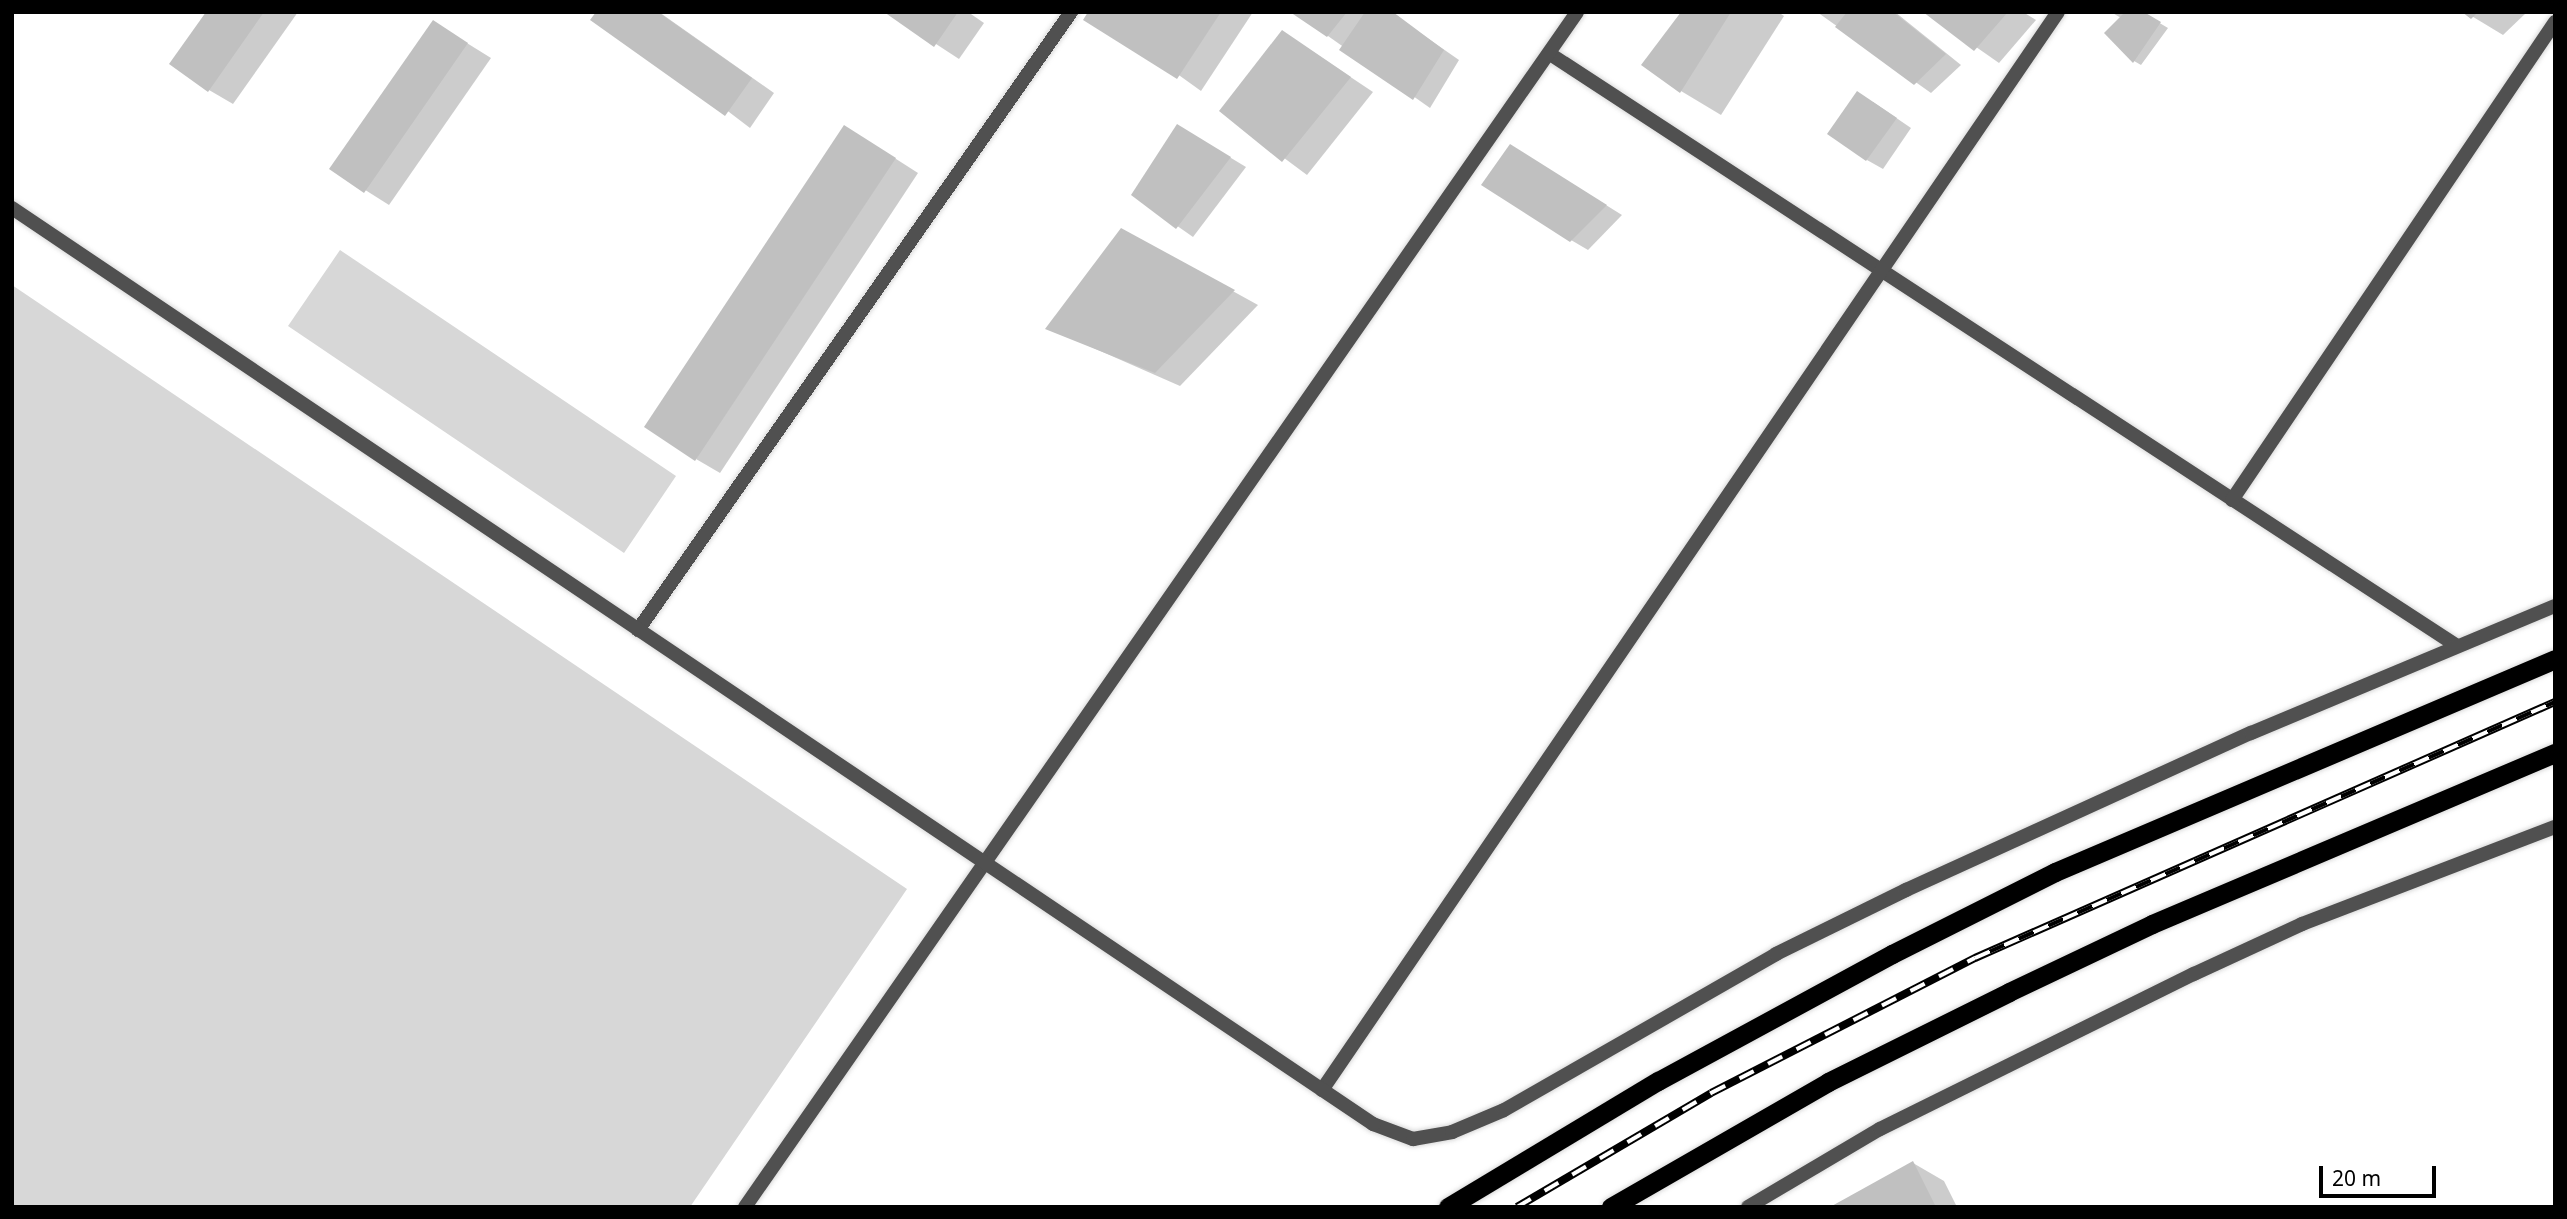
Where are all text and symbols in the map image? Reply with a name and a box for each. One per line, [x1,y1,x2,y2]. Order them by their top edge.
scale bar [2322,1152,2439,1196]
text: 20 m [2332,1164,2381,1192]

